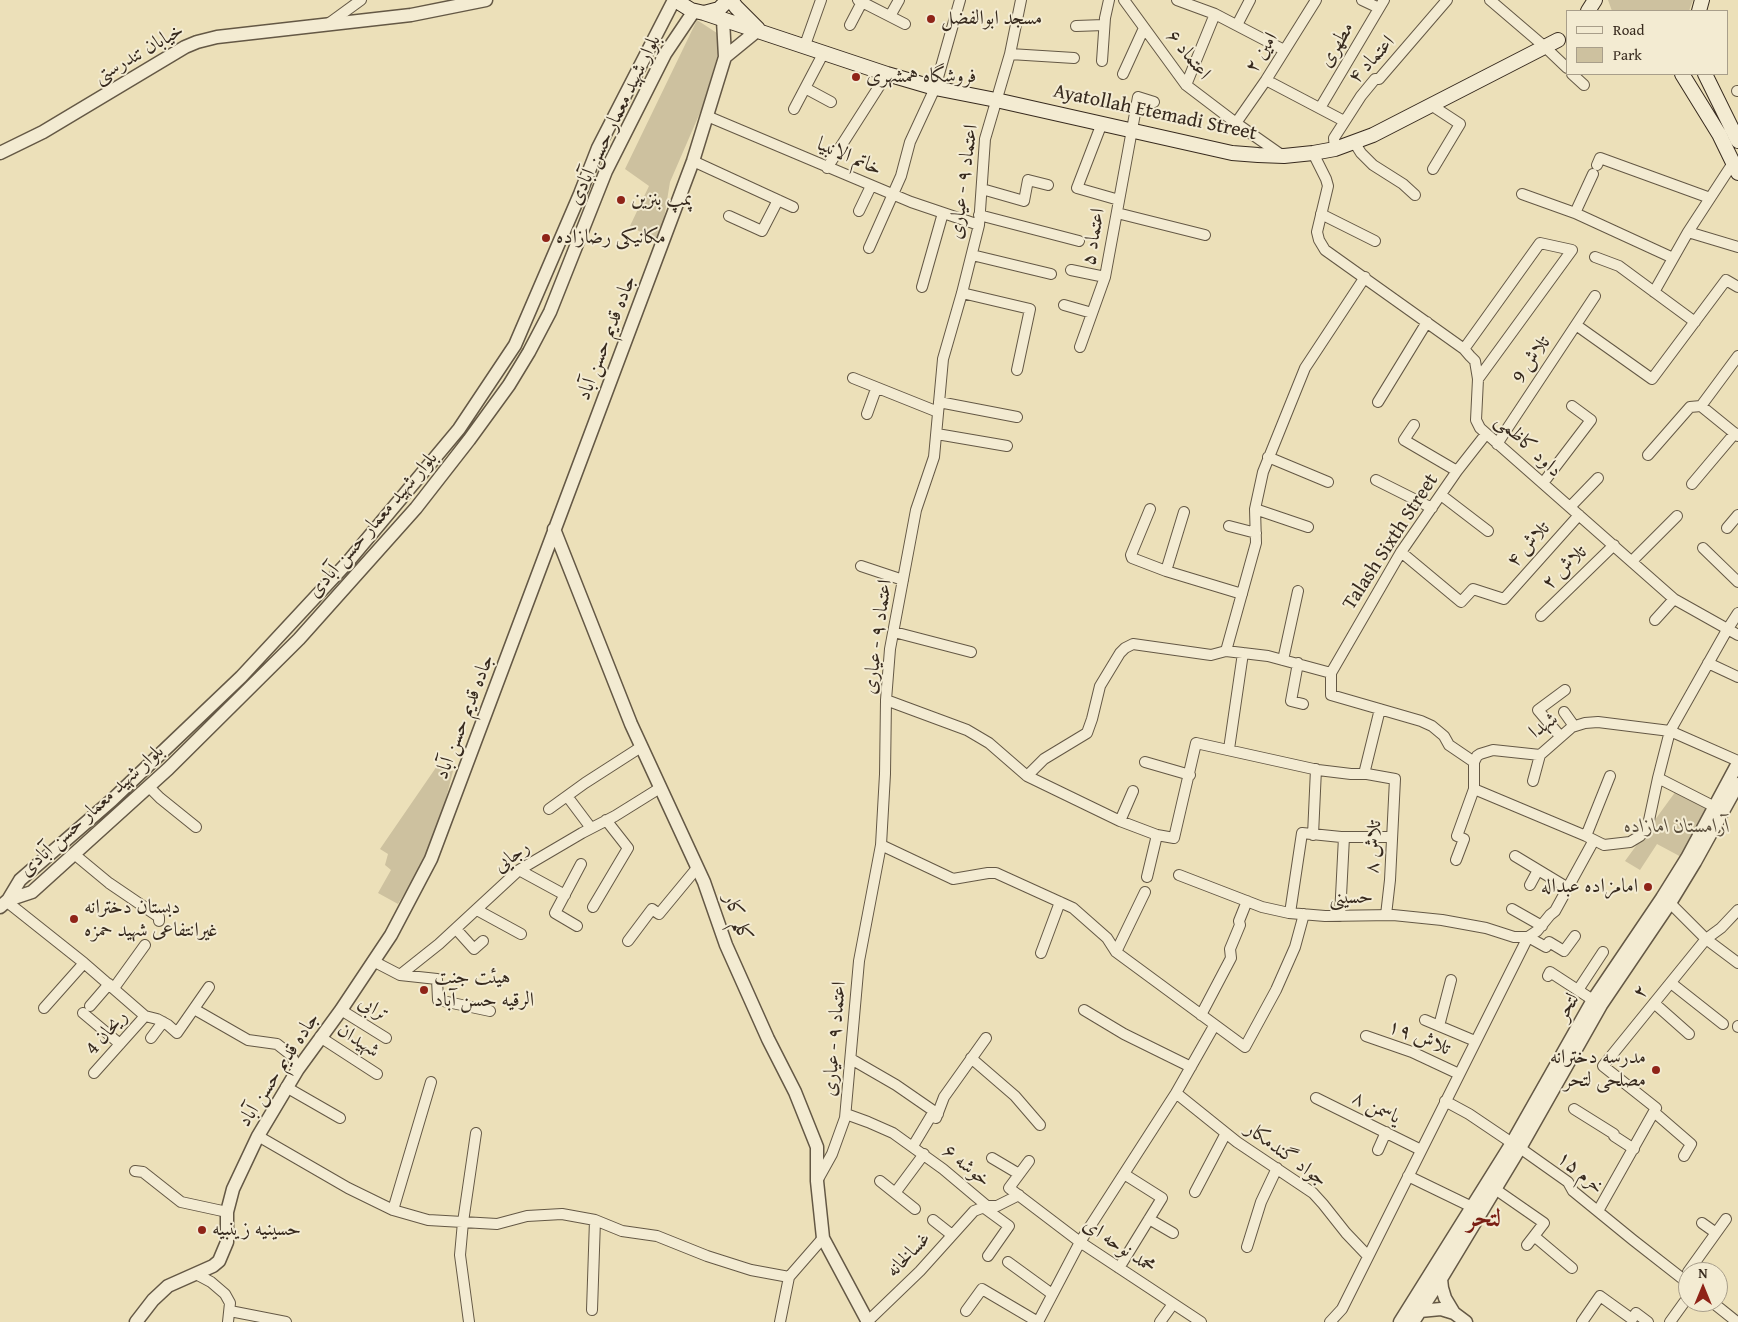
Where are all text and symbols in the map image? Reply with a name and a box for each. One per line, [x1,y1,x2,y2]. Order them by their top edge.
place label: مسجد ابوالفضل [941,7,1042,31]
legend [1566,10,1728,75]
marker: مسجد ابوالفضل [925,13,937,25]
street label: مطهری [1314,18,1360,72]
street label: خیابان تندرستی [90,19,188,89]
text: Road [1613,19,1644,40]
street label: اعتماد ۶ [1161,25,1215,85]
street label: امین ۲ [1240,28,1284,78]
street label: بلوار شهید معمار حسن آبادی [563,31,667,209]
street label: اعتماد ۴ [1344,31,1400,89]
text: Park [1613,44,1642,65]
place label: فروشگاه همشهری [866,65,977,89]
marker: فروشگاه همشهری [850,71,862,83]
street label: Ayatollah Etemadi Street [1051,80,1259,146]
street label: اعتماد ۹ - عیاری [944,123,984,241]
street label: خاتم الانبیا [813,133,885,181]
place label: پمپ بنزین [631,188,692,212]
marker: پمپ بنزین [615,194,627,206]
street label: اعتماد ۵ [1077,207,1111,267]
place label: مکانیکی رضازاده [556,226,666,250]
marker: مکانیکی رضازاده [540,232,552,244]
street label: جاده قدیم حسن آباد [572,272,642,404]
street label: تلاش 9 [1508,332,1556,388]
street label: داود کاظمی [1490,409,1566,483]
street label: بلوار شهید معمار حسن آبادی [303,447,443,603]
street label: Talash Sixth Street [1338,469,1444,615]
street label: تلاش ۴ [1502,517,1556,573]
street label: تلاش ۲ [1537,541,1593,595]
street label: اعتماد ۹ - عیاری [858,578,898,696]
street label: جاده قدیم حسن آباد [430,651,500,783]
street label: شهدا [1525,707,1563,745]
street label: بلوار شهید معمار حسن آبادی [15,740,169,882]
park label: آرامستان امازاده [1624,815,1730,839]
street label: تلاش ۸ [1361,820,1387,874]
street label: رجایی [489,836,535,878]
place label: امامزاده عبداله [1541,875,1638,899]
marker: امامزاده عبداله [1642,881,1654,893]
street label: حسینی [1329,886,1373,910]
street label: کلم کار [717,891,757,945]
place label: دبستان دخترانه غیرانتفاعی شهید حمزه [84,896,218,943]
marker: دبستان دخترانه غیرانتفاعی شهید حمزه [68,913,80,925]
place label: هیئت جنت الرقیه حسن آباد [434,966,534,1013]
street label: اعتماد ۹ - عیاری [818,980,852,1098]
street label: ۲ [1628,980,1654,1004]
marker: هیئت جنت الرقیه حسن آباد [418,984,430,996]
street label: لتحر [1551,989,1585,1025]
street label: ترابی [353,991,393,1027]
street label: ریحان 4 [81,1005,133,1061]
street label: جاده قدیم حسن آباد [233,1008,325,1132]
street label: تلاش ۱۹ [1384,1015,1454,1061]
street label: شهیدان [332,1018,384,1064]
place label: مدرسه دخترانه مصلحی لتحر [1550,1046,1646,1093]
marker: مدرسه دخترانه مصلحی لتحر [1650,1064,1662,1076]
street label: یاسمن ۸ [1348,1086,1404,1130]
street label: جواد گندمکار [1240,1117,1332,1193]
street label: خوشه ۶ [937,1139,995,1193]
street label: خرم ۱۵ [1551,1146,1609,1200]
district label: لتحر [1467,1205,1501,1235]
street label: محمد نوحه ای [1078,1213,1160,1279]
place label: حسینیه زینبیه [212,1218,301,1242]
marker: حسینیه زینبیه [196,1224,208,1236]
street label: غسالخانه [882,1227,936,1283]
north arrow [1678,1262,1728,1312]
text: N [1698,1263,1708,1283]

